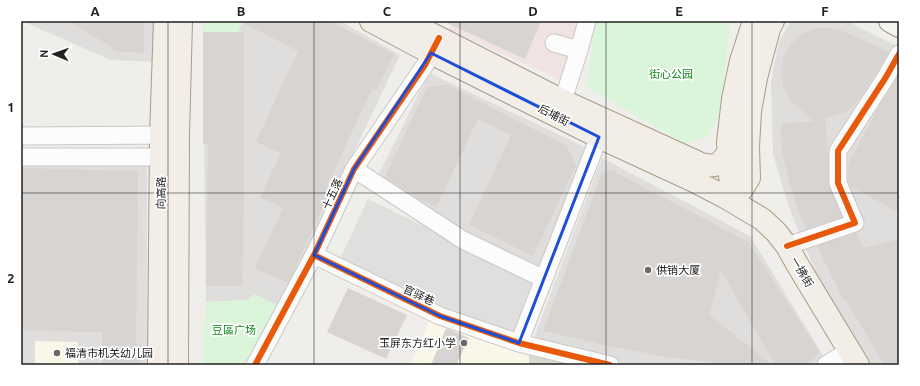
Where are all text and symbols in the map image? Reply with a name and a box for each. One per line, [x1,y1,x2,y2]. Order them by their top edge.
text: A [90,4,100,18]
text: B [237,4,246,18]
text: C [383,4,392,18]
text: D [528,4,538,18]
text: E [675,4,683,18]
text: F [821,4,829,18]
north arrow [34,34,74,74]
text: N [38,49,50,58]
park label: 街心公园 [649,68,693,80]
text: 1 [7,100,15,114]
street label: 后埔街 [537,102,571,128]
street label: 向高路 [155,176,167,210]
street label: 十五落 [320,177,344,211]
street label: 一拂街 [788,255,816,289]
place label: 供销大厦 [656,264,700,276]
marker: 供销大厦 [643,265,653,275]
text: 2 [7,271,15,285]
street label: 官驿巷 [402,283,436,307]
park label: 豆區广场 [212,324,256,336]
place label: 玉屏东方红小学 [379,337,456,349]
marker: 玉屏东方红小学 [459,338,469,348]
place label: 福清市机关幼儿园 [65,347,153,359]
marker: 福清市机关幼儿园 [52,348,62,358]

